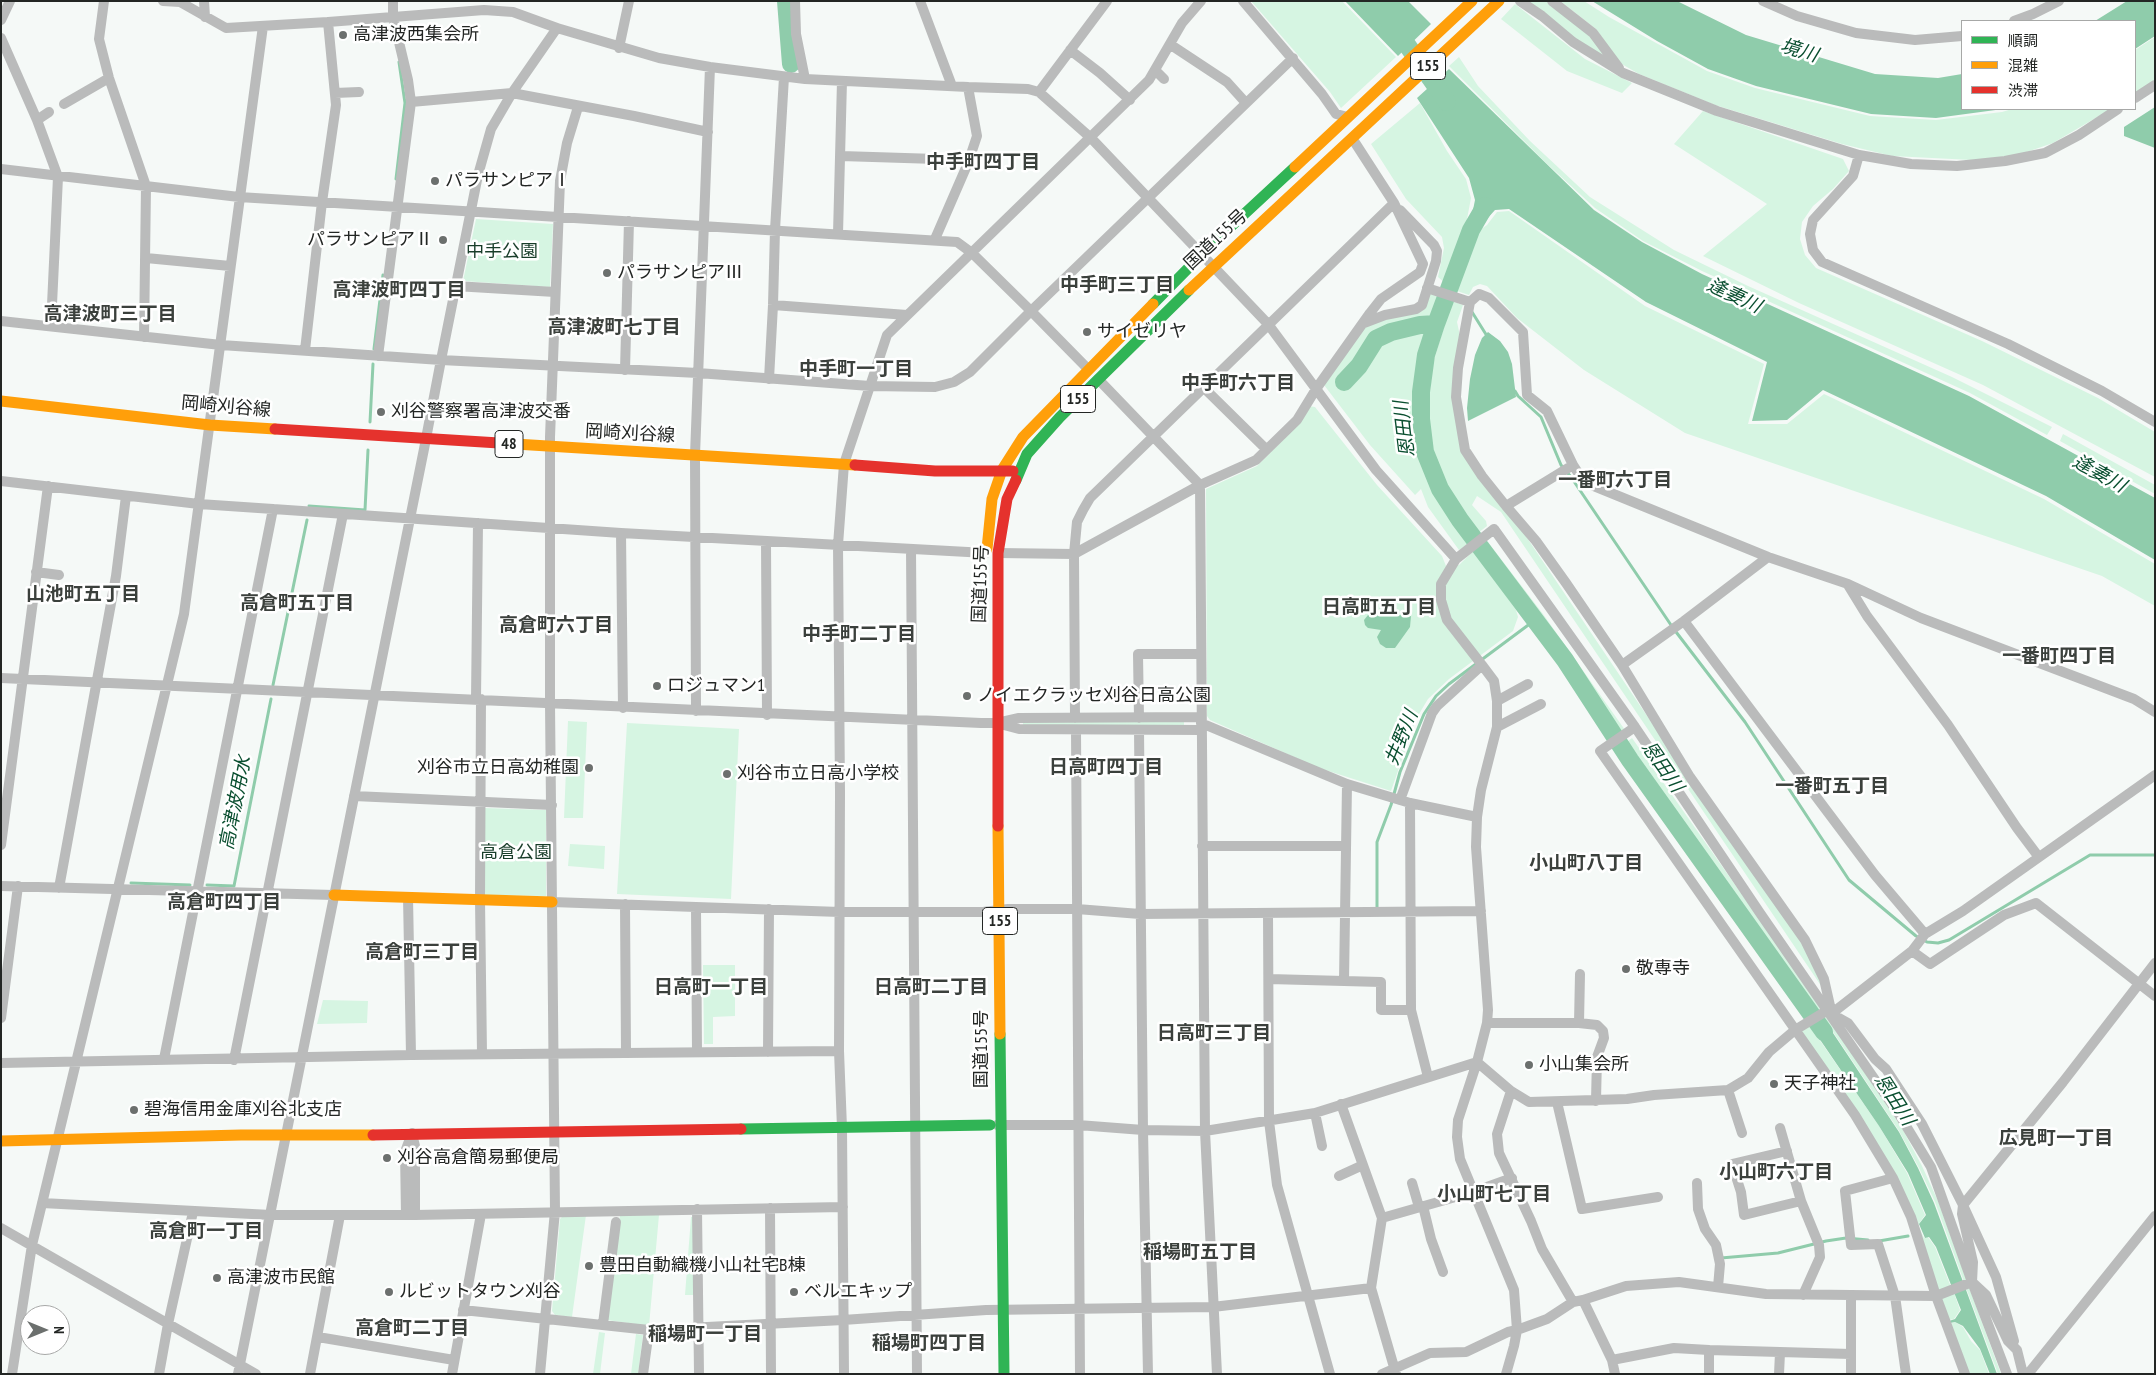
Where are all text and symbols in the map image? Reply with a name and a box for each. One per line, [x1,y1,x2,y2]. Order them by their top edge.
legend [1961,20,2136,110]
place label: 高津波西集会所 [353,24,479,46]
marker: 高津波西集会所 [337,29,349,41]
text: 順調 [2008,31,2038,50]
water label: 境川 [1777,35,1821,67]
road number: 155 [1410,52,1446,80]
text: 混雑 [2008,56,2038,75]
text: 渋滞 [2008,81,2038,100]
district label: 中手町四丁目 [926,152,1040,174]
place label: パラサンピアⅠ [445,170,571,192]
marker: パラサンピアⅠ [429,175,441,187]
street label: 国道155号 [1180,205,1252,275]
place label: パラサンピアⅡ [307,229,433,251]
marker: パラサンピアⅡ [437,234,449,246]
park label: 中手公園 [466,241,538,263]
place label: パラサンピアⅢ [617,262,743,284]
marker: パラサンピアⅢ [601,267,613,279]
water label: 逢妻川 [1703,274,1765,318]
district label: 中手町三丁目 [1060,275,1174,297]
district label: 高津波町四丁目 [333,280,465,302]
district label: 高津波町三丁目 [44,304,176,326]
district label: 高津波町七丁目 [548,317,680,339]
place label: サイゼリヤ [1097,321,1187,343]
marker: サイゼリヤ [1081,326,1093,338]
district label: 中手町一丁目 [799,359,913,381]
district label: 中手町六丁目 [1181,373,1295,395]
road number: 155 [1060,386,1096,412]
street label: 岡崎刈谷線 [180,392,272,422]
water label: 恩田川 [1390,399,1420,459]
place label: 刈谷警察署高津波交番 [391,401,571,423]
marker: 刈谷警察署高津波交番 [375,406,387,418]
street label: 岡崎刈谷線 [584,421,676,447]
road number: 48 [495,430,523,458]
water label: 逢妻川 [2069,450,2129,498]
district label: 一番町六丁目 [1558,470,1672,492]
street label: 国道155号 [969,544,993,624]
district label: 山池町五丁目 [26,584,140,606]
district label: 高倉町五丁目 [240,593,354,615]
district label: 日高町五丁目 [1322,597,1436,619]
district label: 高倉町六丁目 [499,615,613,637]
district label: 中手町二丁目 [802,624,916,646]
district label: 一番町四丁目 [2002,646,2116,668]
place label: ロジュマン1 [667,675,765,697]
marker: ロジュマン1 [651,680,663,692]
place label: ノイエクラッセ刈谷日高公園 [977,685,1211,707]
marker: ノイエクラッセ刈谷日高公園 [961,690,973,702]
water label: 井野川 [1381,707,1423,769]
water label: 恩田川 [1636,737,1688,797]
water label: 高津波用水 [216,754,256,852]
place label: 刈谷市立日高幼稚園 [417,757,579,779]
district label: 日高町四丁目 [1049,757,1163,779]
marker: 刈谷市立日高幼稚園 [583,762,595,774]
place label: 刈谷市立日高小学校 [737,763,899,785]
marker: 刈谷市立日高小学校 [721,768,733,780]
district label: 一番町五丁目 [1775,776,1889,798]
park label: 高倉公園 [480,842,552,864]
district label: 小山町八丁目 [1529,853,1643,875]
district label: 高倉町四丁目 [167,892,281,914]
road number: 155 [982,908,1018,934]
district label: 高倉町三丁目 [365,942,479,964]
place label: 敬専寺 [1636,958,1690,980]
marker: 敬専寺 [1620,963,1632,975]
district label: 日高町一丁目 [654,977,768,999]
district label: 日高町二丁目 [874,977,988,999]
street label: 国道155号 [971,1010,993,1088]
district label: 日高町三丁目 [1157,1023,1271,1045]
place label: 小山集会所 [1539,1054,1629,1076]
marker: 小山集会所 [1523,1059,1535,1071]
water label: 恩田川 [1869,1070,1919,1130]
place label: 天子神社 [1784,1073,1856,1095]
marker: 天子神社 [1768,1078,1780,1090]
place label: 碧海信用金庫刈谷北支店 [144,1099,342,1121]
marker: 碧海信用金庫刈谷北支店 [128,1104,140,1116]
district label: 広見町一丁目 [1999,1128,2113,1150]
place label: 刈谷高倉簡易郵便局 [397,1147,559,1169]
marker: 刈谷高倉簡易郵便局 [381,1152,393,1164]
district label: 小山町六丁目 [1719,1162,1833,1184]
district label: 小山町七丁目 [1437,1184,1551,1206]
district label: 高倉町一丁目 [149,1221,263,1243]
district label: 稲場町五丁目 [1143,1242,1257,1264]
place label: 豊田自動織機小山社宅B棟 [599,1255,805,1277]
marker: 豊田自動織機小山社宅B棟 [583,1260,595,1272]
place label: 高津波市民館 [227,1267,335,1289]
marker: 高津波市民館 [211,1272,223,1284]
place label: ルビットタウン刈谷 [399,1281,561,1303]
place label: ベルエキップ [804,1281,912,1303]
marker: ルビットタウン刈谷 [383,1286,395,1298]
marker: ベルエキップ [788,1286,800,1298]
north arrow [20,1305,70,1355]
district label: 高倉町二丁目 [355,1318,469,1340]
district label: 稲場町一丁目 [648,1324,762,1346]
text: N [50,1326,68,1334]
district label: 稲場町四丁目 [872,1333,986,1355]

